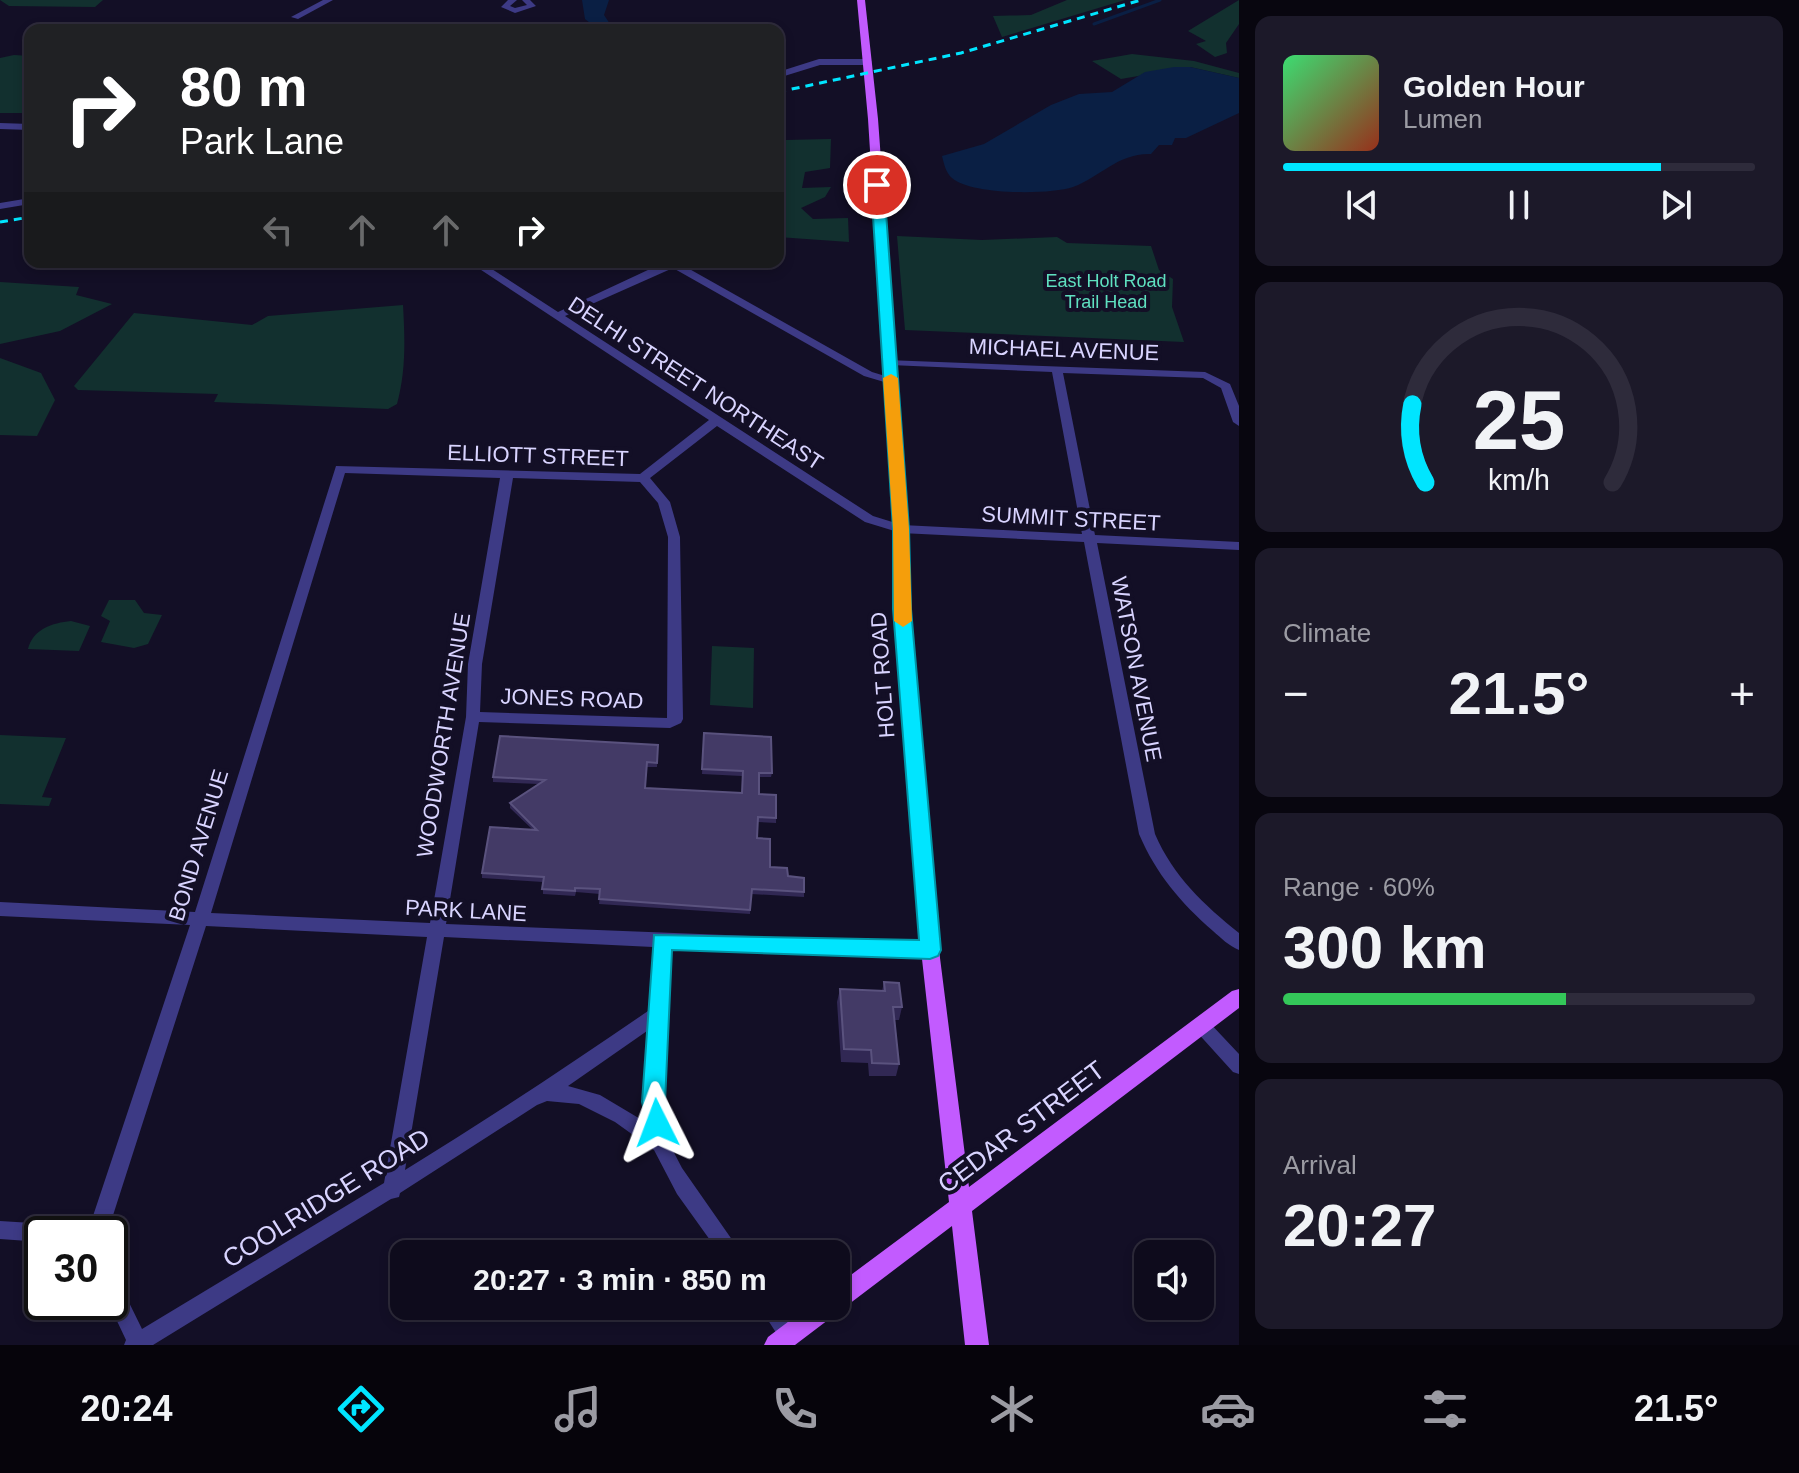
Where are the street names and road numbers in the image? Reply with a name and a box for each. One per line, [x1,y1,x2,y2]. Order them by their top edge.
street label: DELHI STREET NORTHEAST [564,292,828,475]
street label: MICHAEL AVENUE [968,334,1160,365]
street label: ELLIOTT STREET [447,440,629,471]
street label: SUMMIT STREET [981,501,1161,536]
street label: WATSON AVENUE [1106,575,1167,764]
street label: WOODWORTH AVENUE [412,611,475,859]
street label: HOLT ROAD [866,611,899,739]
street label: JONES ROAD [500,684,644,713]
street label: BOND AVENUE [164,766,233,924]
street label: PARK LANE [404,895,527,926]
street label: CEDAR STREET [932,1055,1110,1199]
street label: COOLRIDGE ROAD [217,1122,435,1274]

